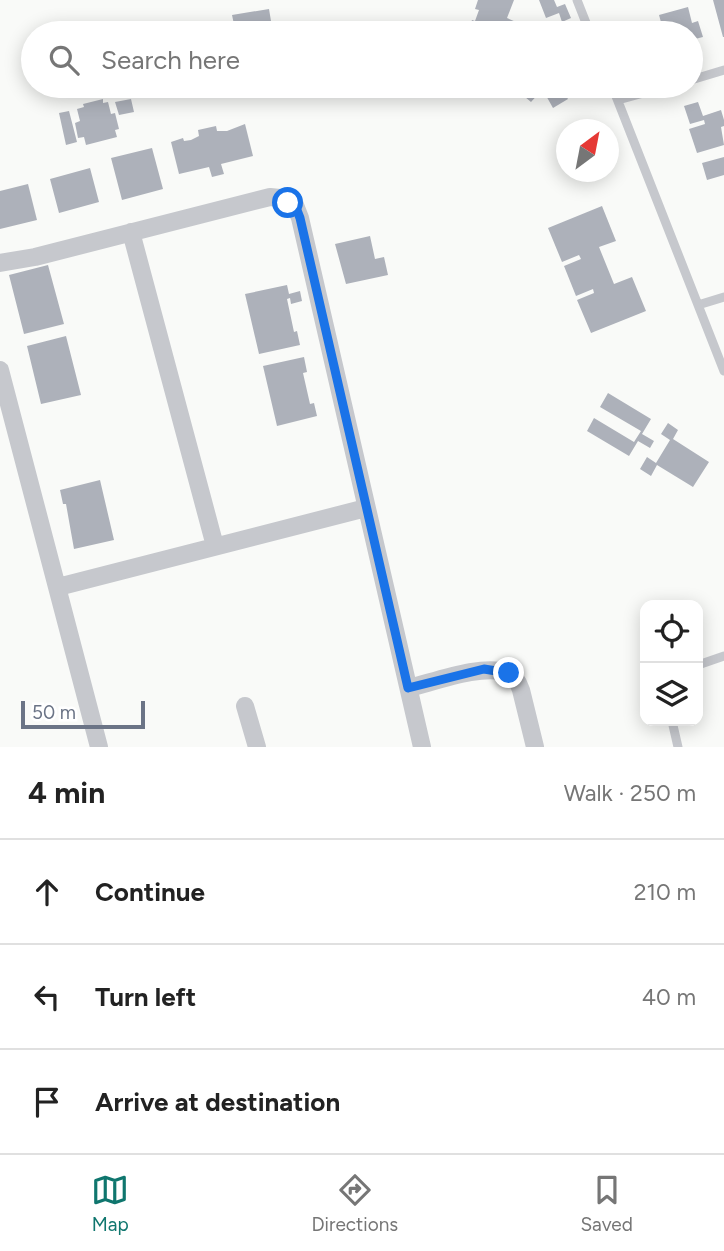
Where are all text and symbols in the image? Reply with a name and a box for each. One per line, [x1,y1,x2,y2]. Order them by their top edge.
search box [21,21,703,98]
icon: search [45,41,83,79]
text: Search here [101,44,240,76]
north arrow [556,119,619,182]
route start [272,187,303,218]
map controls [640,600,703,726]
button: locate [640,600,703,663]
route end [493,657,524,688]
button: layers [640,663,703,726]
scale bar [21,698,145,730]
text: 50 m [32,701,76,724]
text: 4 min [28,774,105,811]
text: Walk · 250 m [564,779,696,807]
icon: ahead [28,873,66,911]
text: Continue [95,876,205,908]
text: 210 m [634,878,696,906]
icon: left [28,978,66,1016]
text: Turn left [95,981,196,1013]
text: 40 m [642,983,696,1011]
icon: arrive [28,1083,66,1121]
text: Arrive at destination [95,1086,340,1118]
tab: Map [91,1171,129,1236]
tab: Directions [311,1171,398,1236]
tab: Saved [580,1171,633,1236]

